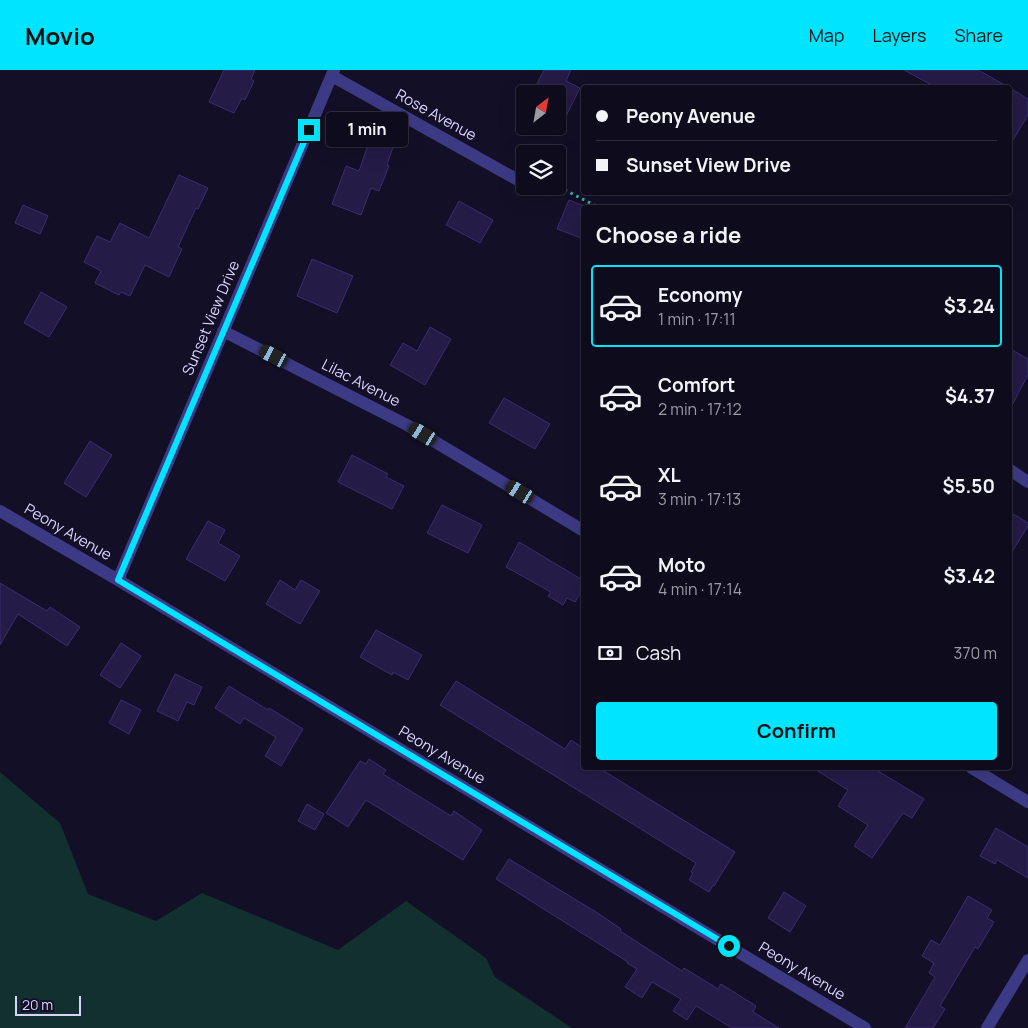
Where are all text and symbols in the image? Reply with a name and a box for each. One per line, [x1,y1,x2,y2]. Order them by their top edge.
text: Movio [25,19,95,52]
text: Map [809,23,844,47]
text: Layers [872,23,926,47]
text: Share [954,23,1003,47]
street label: Rose Avenue [392,84,481,145]
north arrow [516,85,566,135]
map controls [516,85,566,195]
text: Peony Avenue [626,103,756,129]
callout: 1 min [326,112,409,148]
text: 1 min [347,118,387,140]
route end [298,119,320,141]
button: layers [516,145,566,195]
text: Sunset View Drive [626,152,791,178]
text: Choose a ride [596,220,741,250]
street label: Sunset View Drive [177,257,244,379]
text: Economy [658,282,742,308]
icon: car [598,284,643,329]
text: $3.24 [944,293,995,319]
text: 1 min · 17:11 [658,308,736,330]
car [257,343,290,369]
street label: Lilac Avenue [318,354,404,411]
text: Comfort [658,372,735,398]
icon: car [598,374,643,419]
text: $4.37 [945,383,995,409]
text: 2 min · 17:12 [658,398,742,420]
car [406,420,439,448]
text: XL [658,462,681,488]
icon: car [598,464,643,509]
text: $5.50 [943,473,995,499]
car [503,478,536,506]
text: 3 min · 17:13 [658,488,741,510]
street label: Peony Avenue [21,498,116,565]
text: Moto [658,552,705,578]
icon: car [598,554,643,599]
text: $3.42 [943,563,995,589]
text: 4 min · 17:14 [658,578,742,600]
icon: cash [596,639,624,667]
text: Cash [636,640,681,666]
text: 370 m [954,642,997,664]
button: Confirm [596,702,997,760]
street label: Peony Avenue [395,720,490,789]
route start [718,935,740,957]
street label: Peony Avenue [755,936,850,1005]
scale bar [15,993,81,1016]
text: 20 m [22,995,53,1014]

